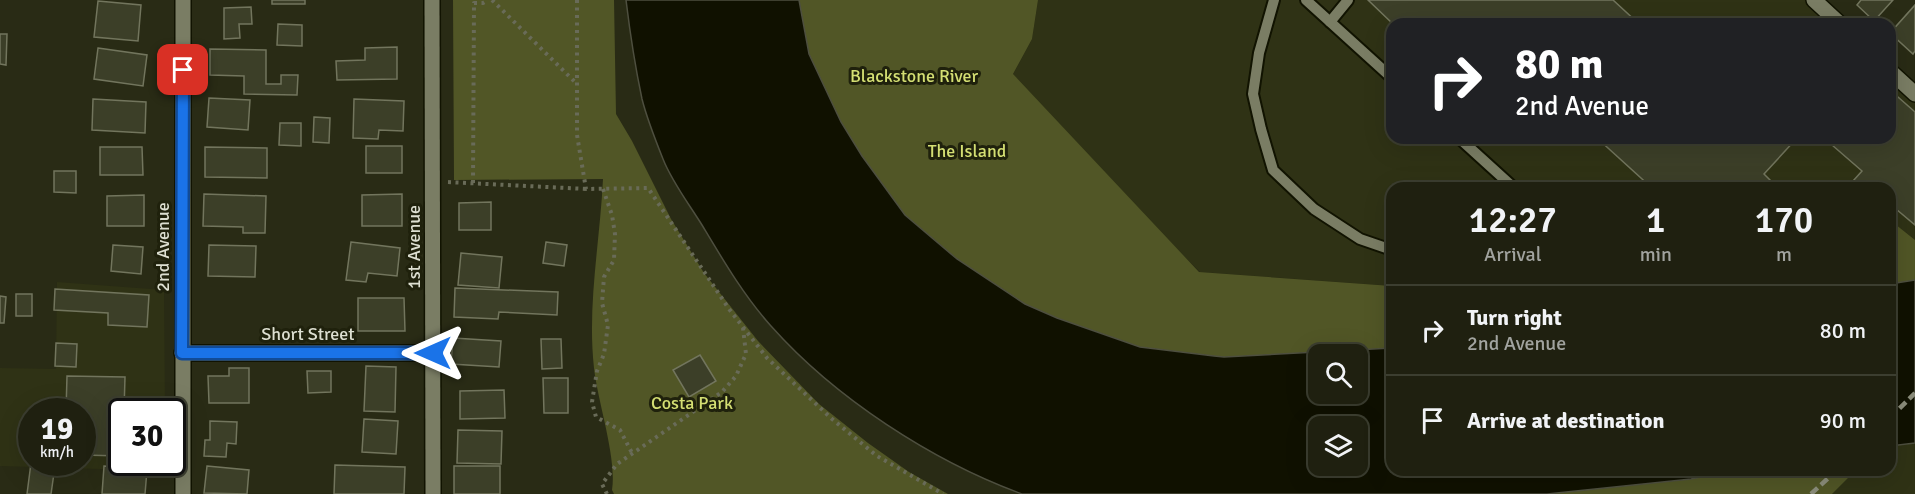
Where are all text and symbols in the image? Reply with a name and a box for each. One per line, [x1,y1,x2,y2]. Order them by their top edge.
text: 80 m [1515,39,1604,90]
icon: right [1416,42,1494,120]
pin [157,44,208,95]
icon: arrive [166,53,199,86]
park label: Blackstone River [850,65,978,87]
text: 2nd Avenue [1515,90,1649,123]
park label: The Island [928,140,1006,162]
text: 12:27 [1469,198,1557,243]
text: 1 [1646,198,1666,243]
text: 170 [1755,198,1813,243]
street label: 2nd Avenue [152,202,174,292]
street label: 1st Avenue [403,205,425,289]
text: Arrival [1484,242,1542,267]
text: min [1640,242,1672,267]
text: m [1776,242,1792,267]
text: Turn right [1467,304,1562,331]
icon: right [1416,314,1449,347]
text: 80 m [1820,317,1866,344]
position arrow [401,321,465,385]
street label: Short Street [261,323,355,345]
text: 2nd Avenue [1467,331,1566,356]
map controls [1308,344,1368,476]
button: search [1308,344,1368,404]
park label: Costa Park [651,392,733,414]
speed limit sign: 30 [108,398,186,476]
icon: arrive [1416,404,1449,437]
text: Arrive at destination [1467,407,1664,434]
text: 90 m [1820,407,1866,434]
text: 19 [41,411,73,448]
button: layers [1308,416,1368,476]
text: km/h [40,443,74,461]

